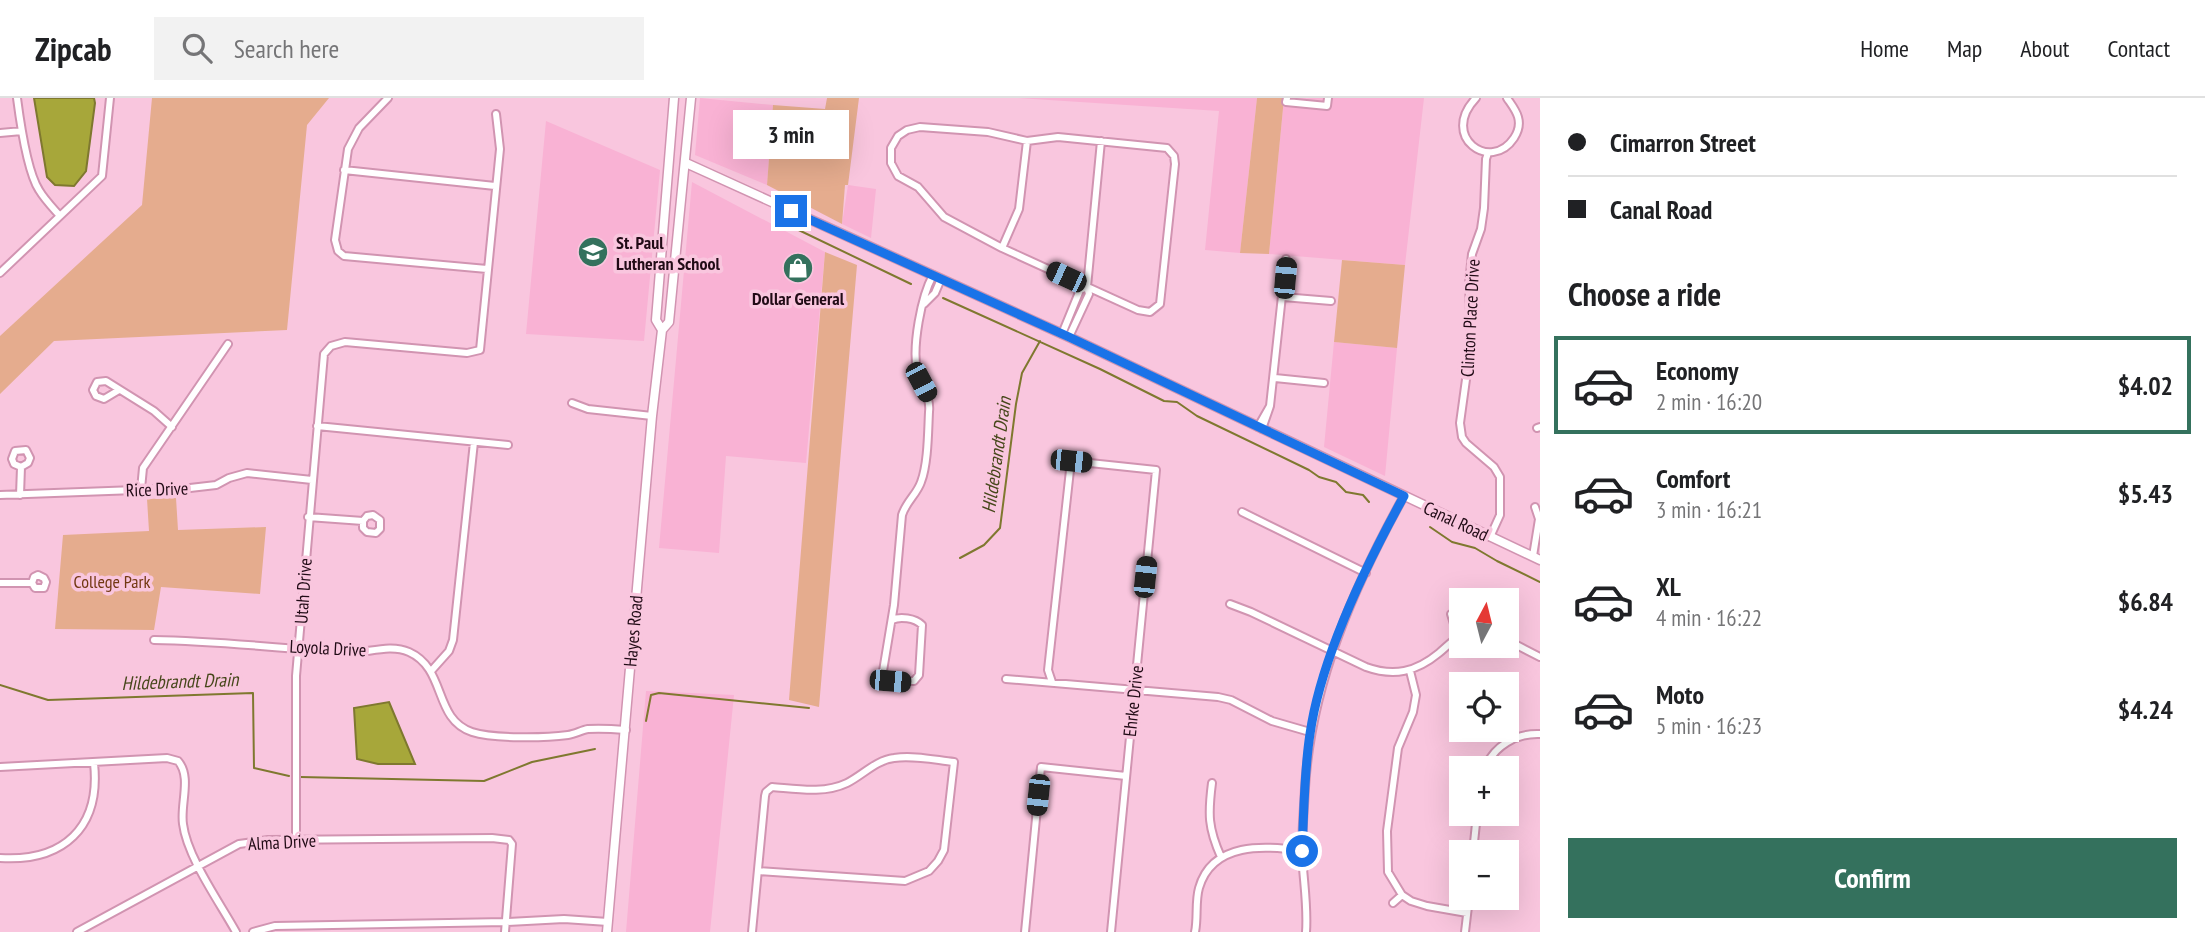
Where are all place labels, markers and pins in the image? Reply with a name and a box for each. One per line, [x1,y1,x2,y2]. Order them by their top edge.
place label: St. Paul Lutheran School [616,231,720,275]
school or university icon: St. Paul Lutheran School [576,235,610,269]
shop icon: Dollar General [781,251,815,285]
place label: Dollar General [752,287,845,310]

